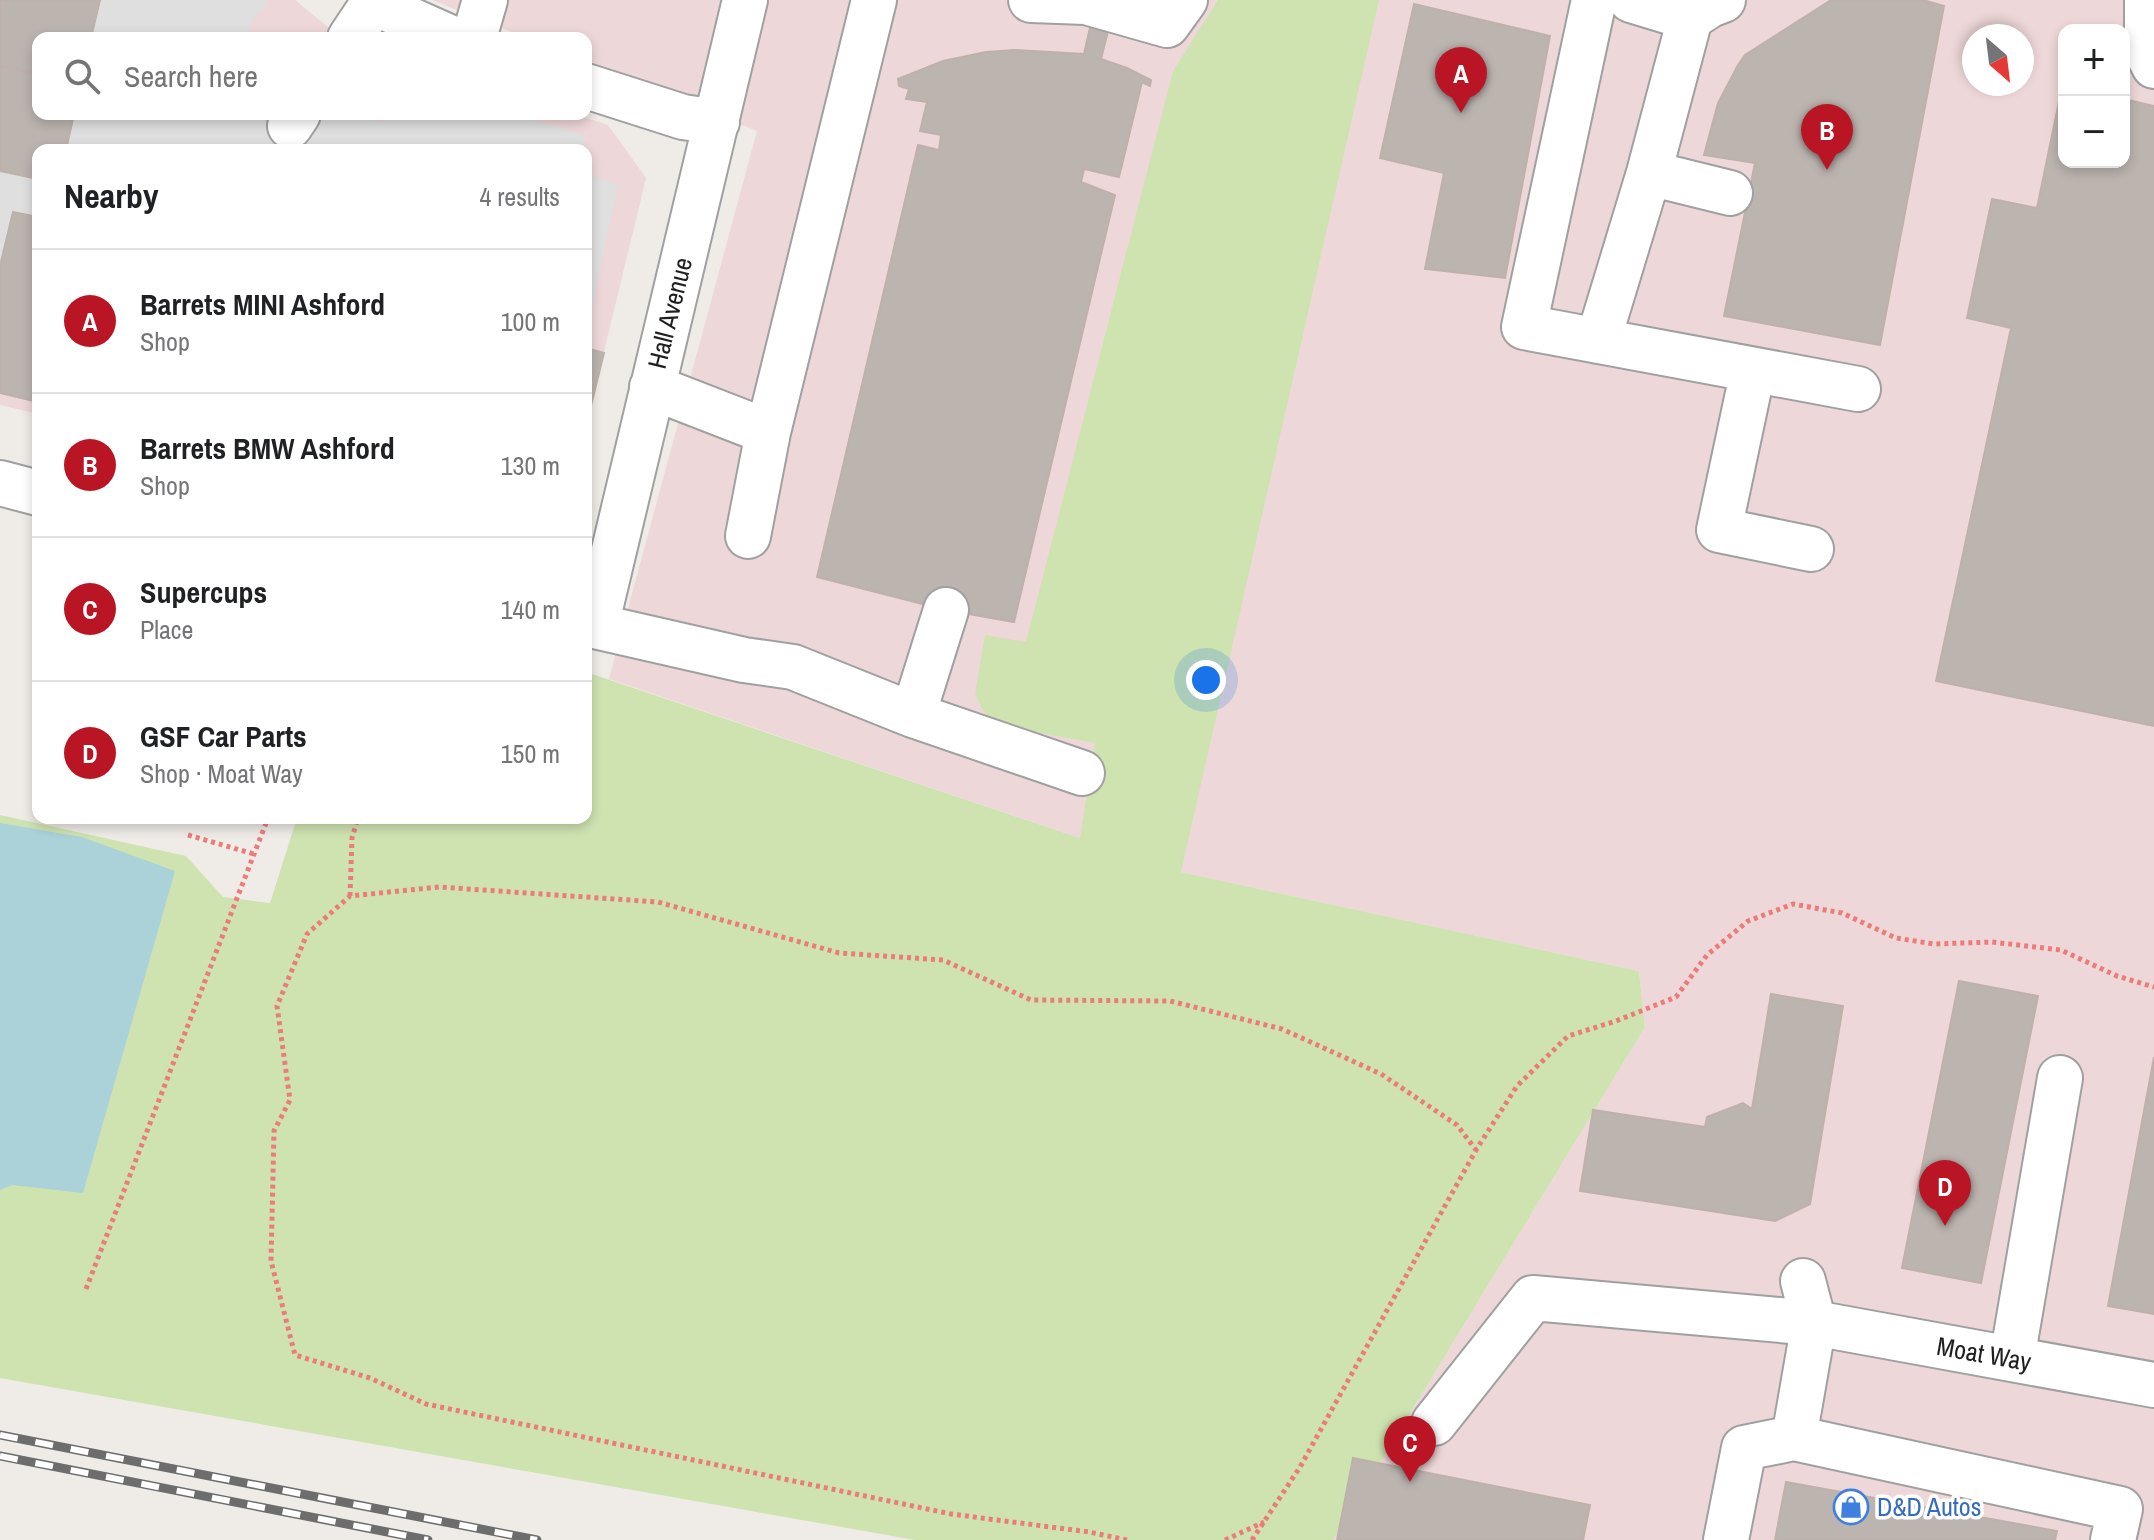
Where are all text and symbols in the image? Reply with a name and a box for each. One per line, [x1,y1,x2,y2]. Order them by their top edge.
north arrow [1962,24,2034,96]
map controls [2058,24,2130,168]
button: + [2058,24,2130,96]
search box [32,32,592,120]
pin: A [1435,47,1487,113]
icon: search [60,54,104,98]
text: Search here [124,56,258,96]
button: − [2058,96,2130,168]
pin: B [1801,104,1853,170]
text: Nearby [64,173,159,219]
text: 4 results [479,179,560,214]
street label: Hall Avenue [639,254,700,372]
text: Barrets MINI Ashford [140,284,385,324]
text: A [82,304,98,339]
text: 100 m [501,304,560,339]
text: Shop [140,324,190,359]
text: Barrets BMW Ashford [140,428,395,468]
text: B [82,448,98,483]
text: 130 m [501,448,560,483]
text: Shop [140,468,190,503]
text: Supercups [140,572,267,612]
text: C [82,592,98,627]
text: 140 m [501,592,560,627]
text: Place [140,612,193,647]
your location [1186,660,1226,700]
text: GSF Car Parts [140,716,307,756]
text: D [82,736,98,771]
text: 150 m [501,736,560,771]
text: Shop · Moat Way [140,756,303,791]
pin: D [1919,1160,1971,1226]
street label: Moat Way [1934,1328,2034,1379]
pin: C [1384,1416,1436,1482]
shop icon: D&D Autos [1832,1488,1870,1526]
place label: D&D Autos [1877,1489,1981,1524]

